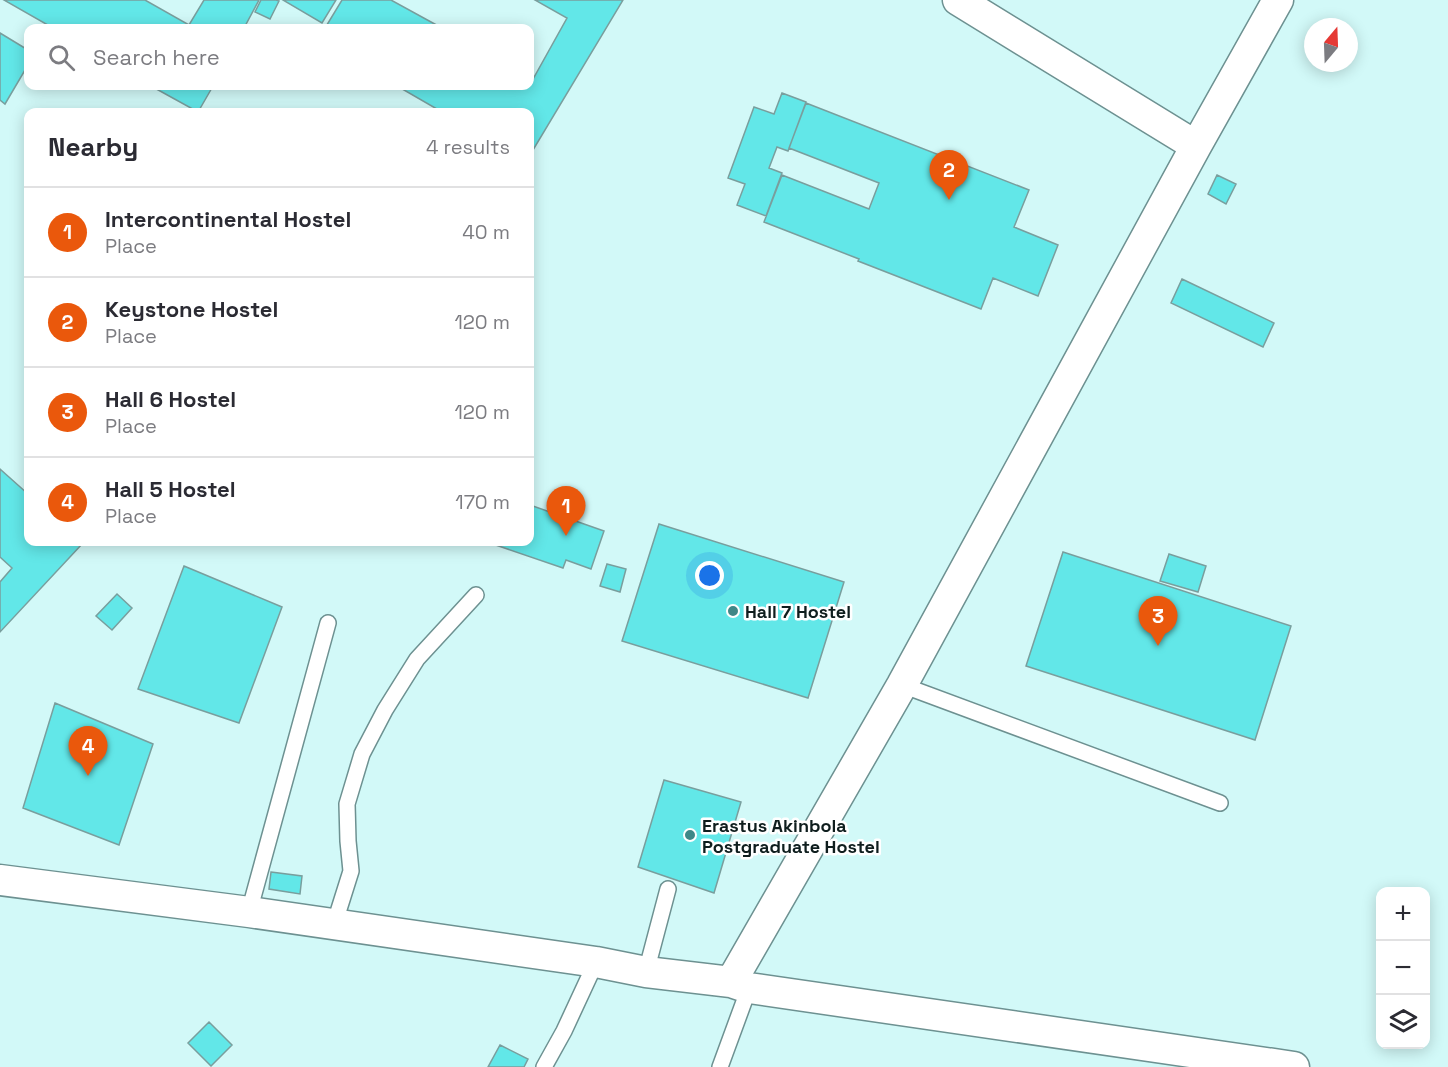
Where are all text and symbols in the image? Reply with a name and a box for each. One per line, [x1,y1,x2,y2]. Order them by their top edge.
north arrow [1304,18,1358,72]
search box [24,24,534,90]
icon: search [45,41,78,74]
text: Search here [93,43,220,71]
text: Nearby [48,130,138,164]
text: 4 results [426,134,510,160]
pin: 2 [930,150,968,200]
text: Intercontinental Hostel [105,205,351,233]
text: 1 [63,219,72,245]
text: 40 m [462,219,510,245]
text: Place [105,233,157,259]
text: Keystone Hostel [105,295,278,323]
text: 2 [62,309,73,335]
text: 120 m [454,309,510,335]
text: Place [105,323,157,349]
text: Hall 6 Hostel [105,385,236,413]
text: 3 [61,399,74,425]
text: 120 m [454,399,510,425]
text: Place [105,413,157,439]
text: Hall 5 Hostel [105,475,236,503]
pin: 1 [546,486,586,536]
text: 4 [61,489,74,515]
text: 170 m [455,489,510,515]
text: Place [105,503,157,529]
your location [695,561,724,590]
pin: 3 [1138,596,1178,646]
place label: Hall 7 Hostel [745,600,851,623]
marker: Hall 7 Hostel [726,604,740,618]
pin: 4 [68,726,107,776]
place label: Erastus Akinbola Postgraduate Hostel [702,814,880,858]
marker: Erastus Akinbola Postgraduate Hostel [683,828,697,842]
map controls [1376,887,1430,1049]
button: + [1376,887,1430,941]
button: − [1376,941,1430,995]
button: layers [1376,995,1430,1049]

